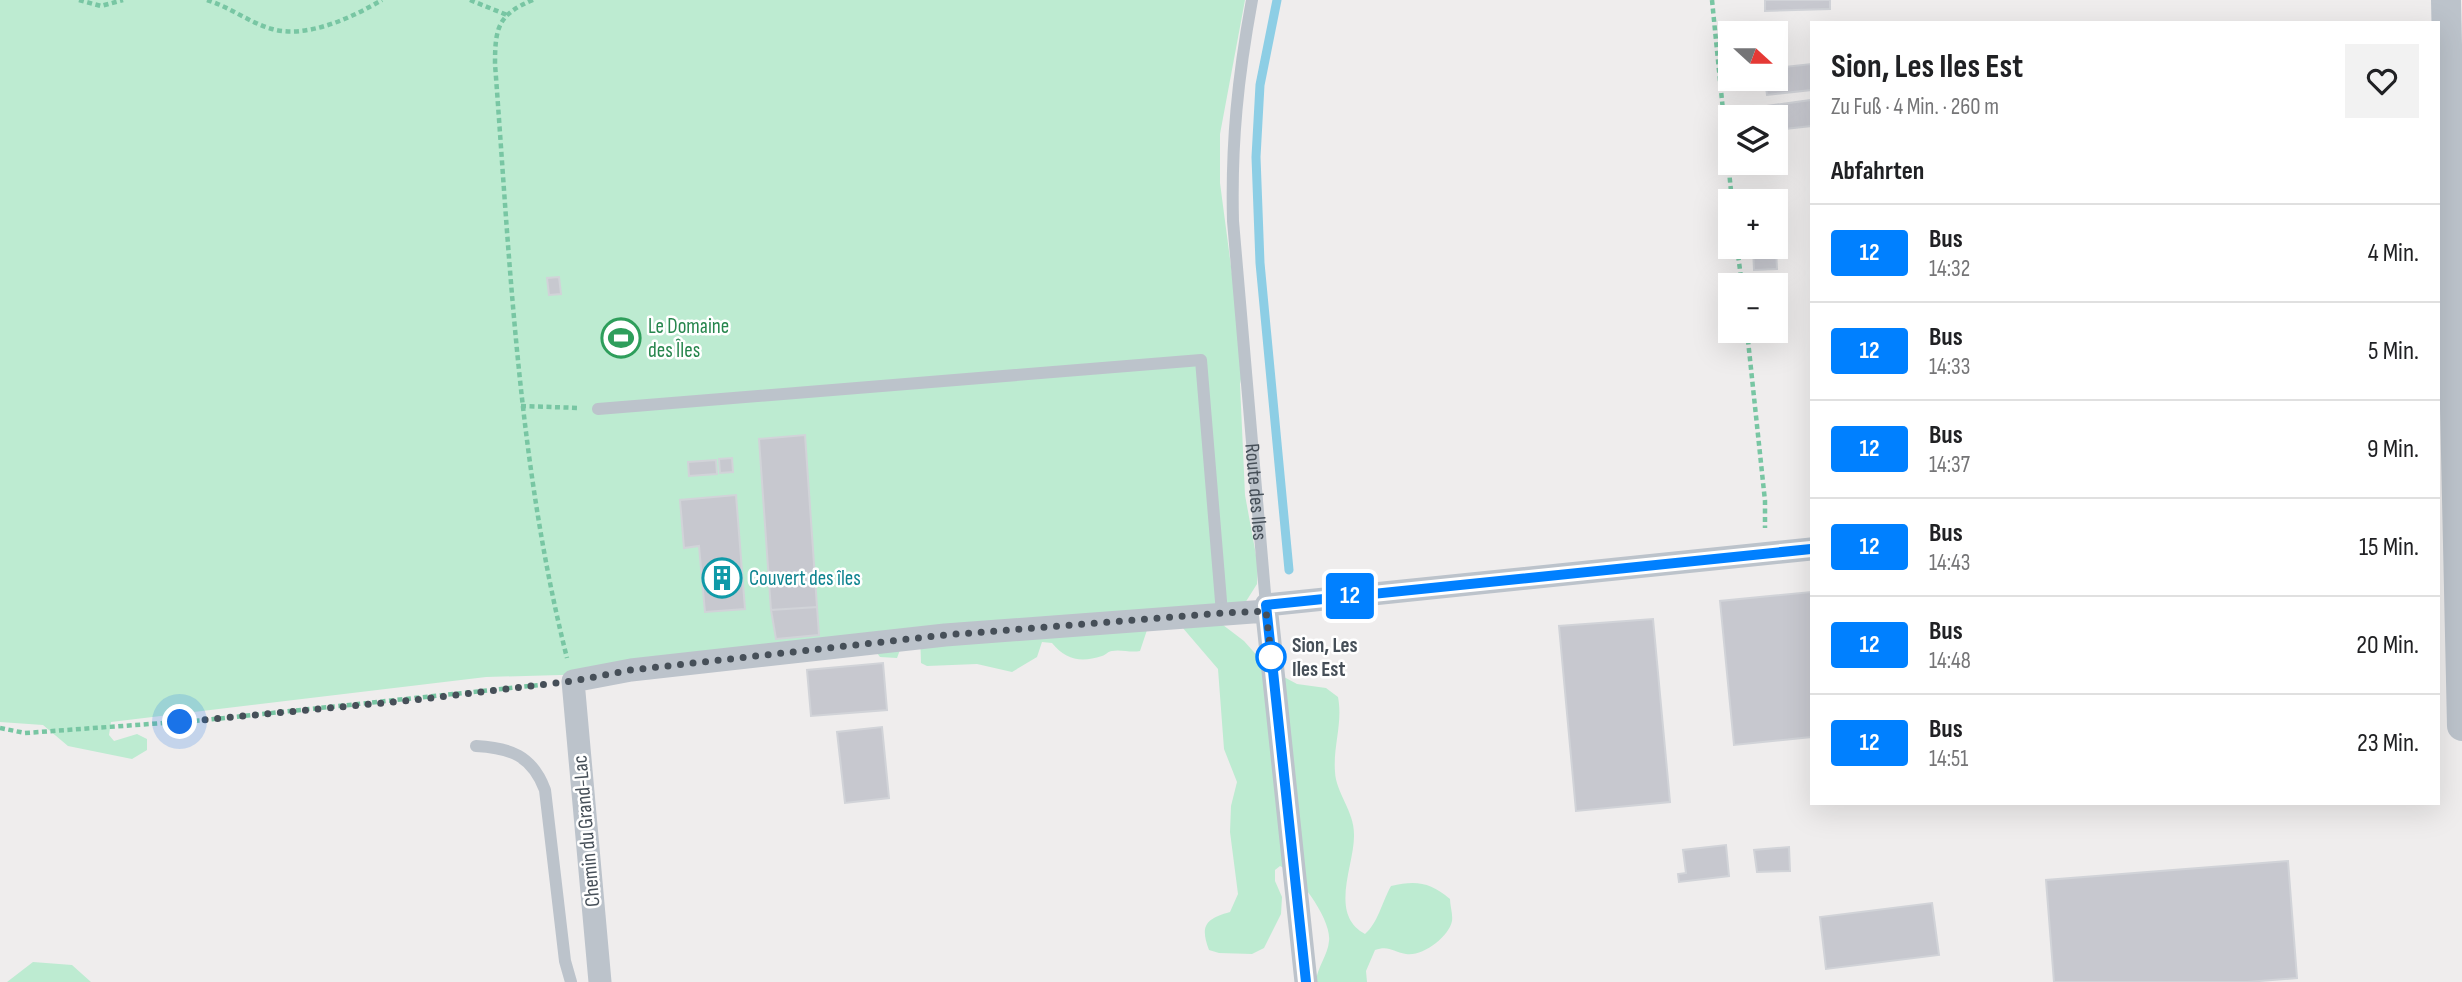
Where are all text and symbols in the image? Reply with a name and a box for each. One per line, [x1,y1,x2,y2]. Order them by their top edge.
north arrow [1718,21,1788,91]
map controls [1718,21,1788,343]
button: heart [2345,44,2419,118]
text: Sion, Les Iles Est [1831,47,2023,87]
text: Zu Fuß · 4 Min. · 260 m [1831,93,1999,121]
button: layers [1718,105,1788,175]
text: Abfahrten [1831,156,1924,187]
button: + [1718,189,1788,259]
text: Bus [1929,224,1963,255]
text: 12 [1859,238,1880,267]
text: 4 Min. [2368,238,2419,269]
text: 14:32 [1929,255,1970,283]
button: − [1718,273,1788,343]
place label: Le Domaine des Îles [648,314,729,363]
sports icon: Le Domaine des Îles [600,317,642,359]
text: Bus [1929,322,1963,353]
text: 12 [1859,336,1880,365]
text: 5 Min. [2368,336,2419,367]
text: 14:33 [1929,353,1970,381]
text: Bus [1929,420,1963,451]
text: 12 [1859,434,1880,463]
text: 9 Min. [2367,434,2419,465]
street label: Route des Iles [1239,442,1272,541]
text: 14:37 [1929,451,1970,479]
text: Bus [1929,518,1963,549]
text: 12 [1859,532,1880,561]
text: 15 Min. [2359,532,2419,563]
text: 14:43 [1929,549,1970,577]
building icon: Couvert des îles [701,557,743,599]
place label: Couvert des îles [749,566,861,591]
line badge: 12 [1318,573,1382,619]
text: 12 [1340,581,1360,610]
text: Bus [1929,616,1963,647]
text: 12 [1859,630,1880,659]
text: 20 Min. [2356,630,2419,661]
place label: Sion, Les Iles Est [1292,633,1358,682]
marker: Sion, Les Iles Est [1256,642,1286,672]
text: 14:48 [1929,647,1971,675]
your location [162,704,197,739]
text: Bus [1929,714,1963,745]
text: 12 [1859,728,1880,757]
text: 23 Min. [2357,728,2419,759]
text: 14:51 [1929,745,1968,773]
street label: Chemin du Grand-Lac [567,754,606,908]

